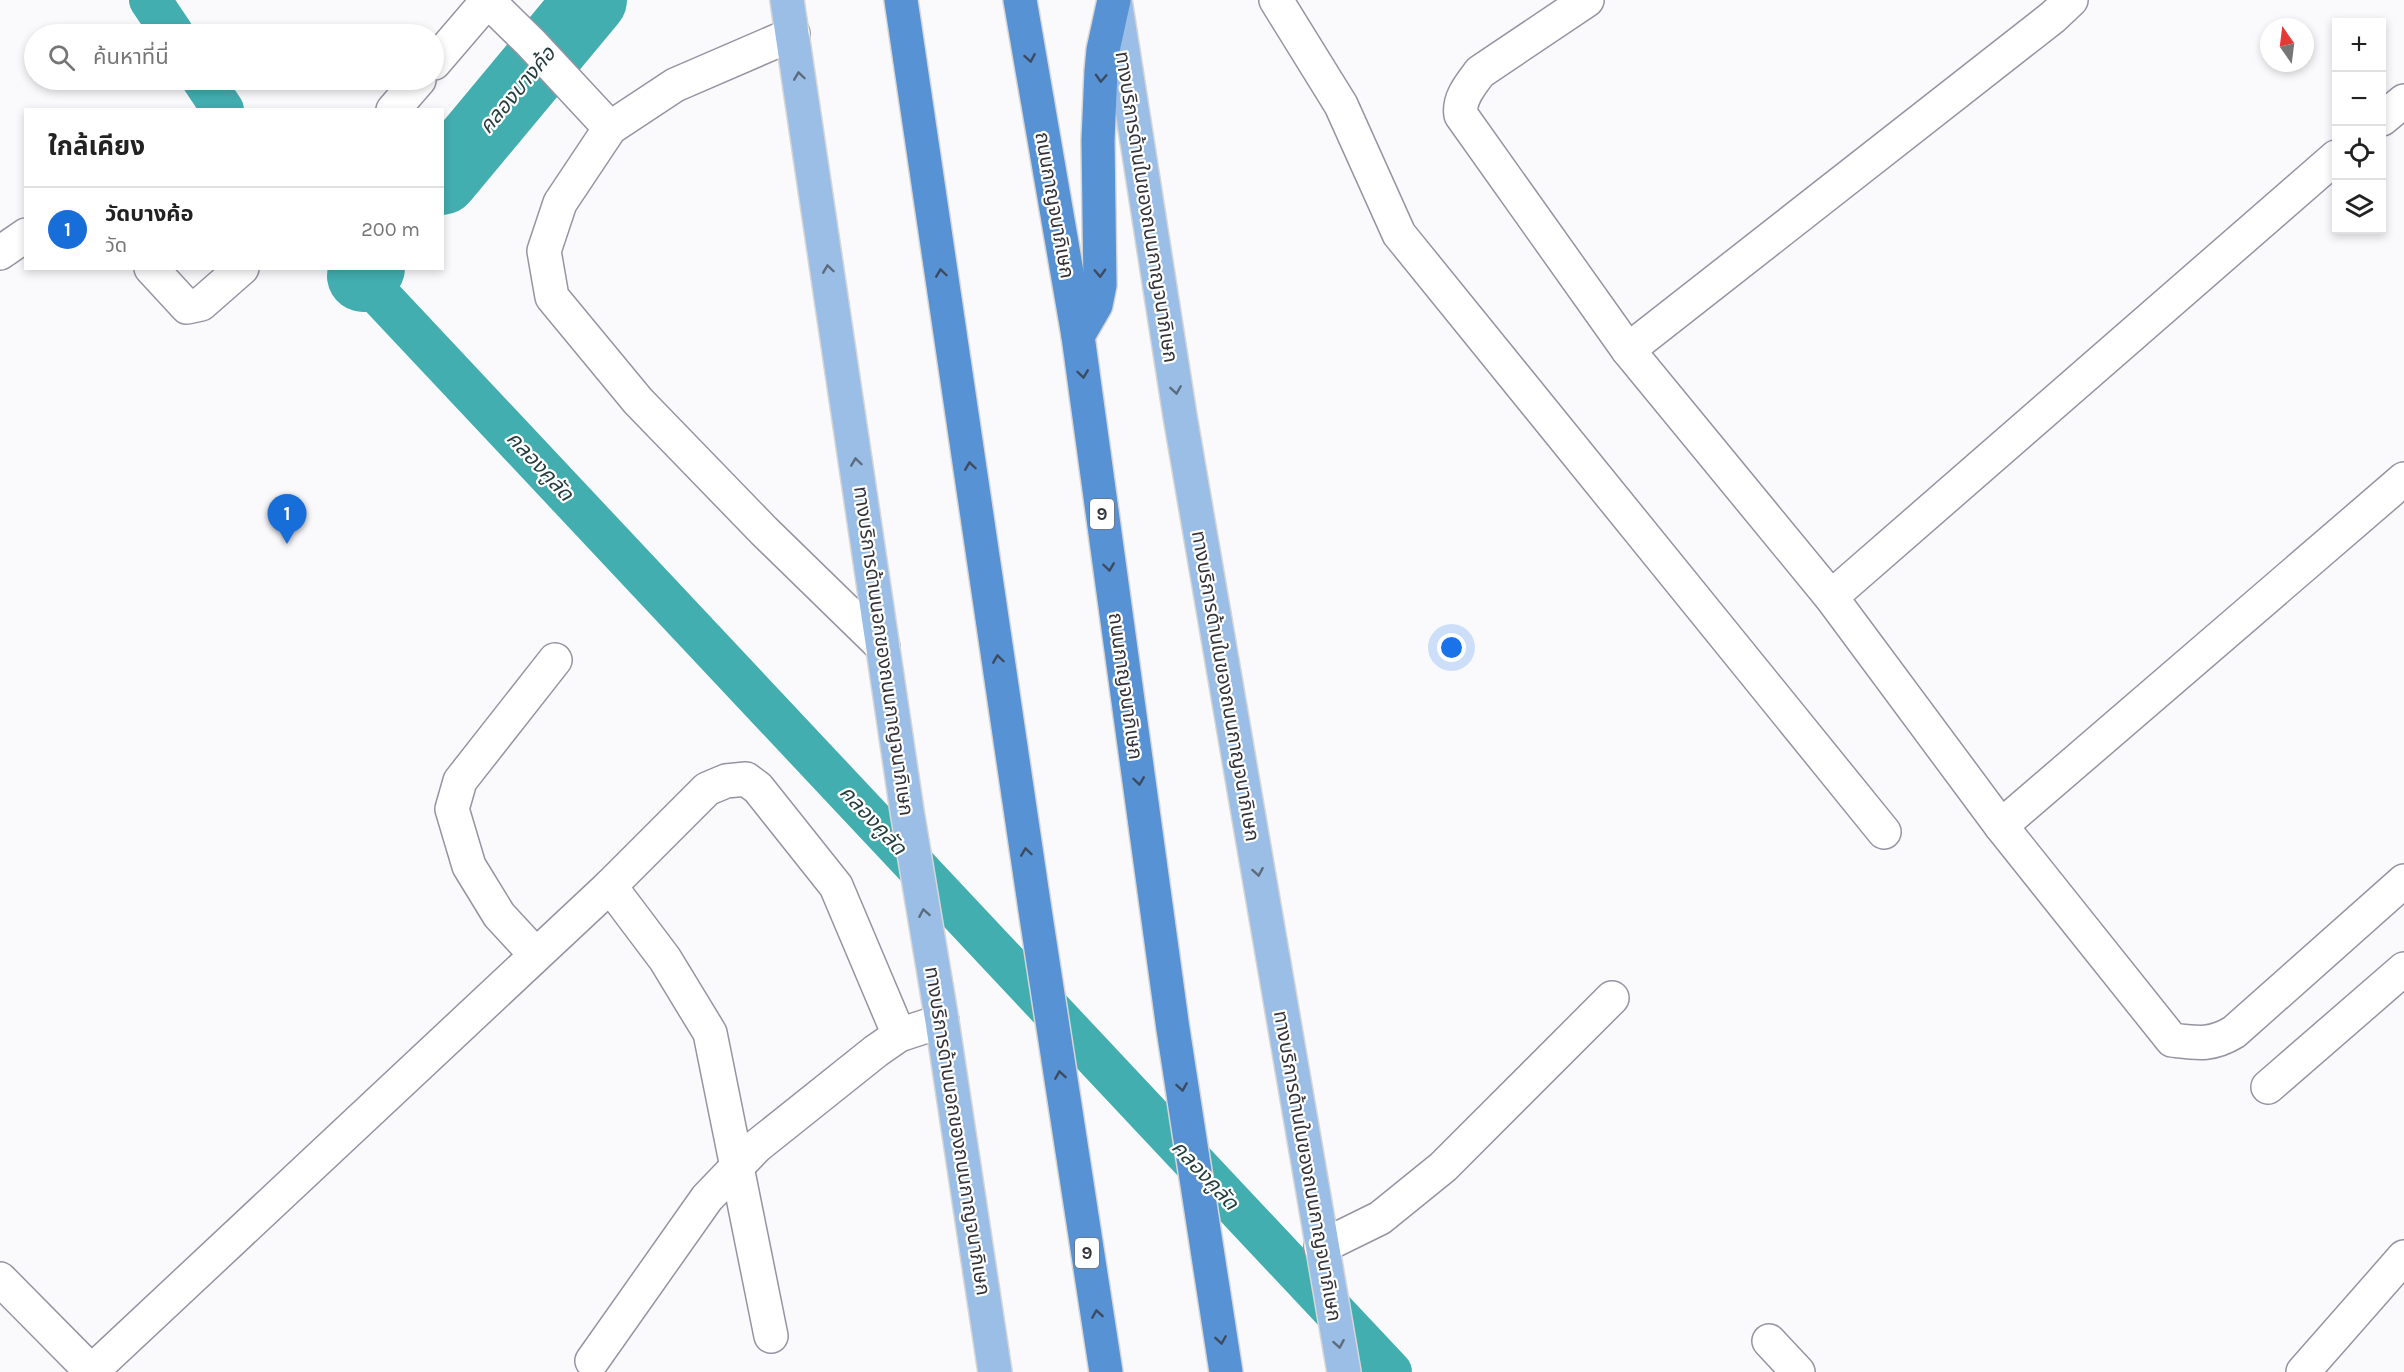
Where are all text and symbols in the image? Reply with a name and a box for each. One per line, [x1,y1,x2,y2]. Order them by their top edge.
north arrow [2260,18,2314,72]
map controls [2332,18,2386,234]
button: + [2332,18,2386,72]
search box [24,24,444,90]
icon: search [45,41,78,74]
water label: คลองบางค้อ [474,41,561,138]
text: ค้นหาที่นี่ [93,44,169,70]
street label: ทางบริการด้านในของถนนกาญจนาภิเษก [1111,50,1183,364]
one-way arrow [1023,53,1035,62]
one-way arrow [794,71,806,81]
button: − [2332,72,2386,126]
one-way arrow [1094,74,1107,83]
button: locate [2332,126,2386,180]
street label: ถนนกาญจนาภิเษก [1030,130,1079,280]
text: ใกล้เคียง [48,131,145,162]
button: layers [2332,180,2386,234]
text: วัดบางค้อ [105,201,194,227]
text: 1 [64,218,71,241]
text: 200 m [361,218,420,241]
text: วัด [105,234,127,257]
one-way arrow [822,264,834,273]
one-way arrow [936,268,948,278]
one-way arrow [1094,269,1106,278]
one-way arrow [1076,370,1089,379]
one-way arrow [1170,385,1182,394]
water label: คลองคูลัด [501,426,579,507]
one-way arrow [851,457,863,466]
one-way arrow [964,461,976,471]
street label: ทางบริการด้านนอกของถนนกาญจนาภิเษก [849,485,918,817]
pin: 1 [268,494,306,544]
road number: 9 [1090,499,1114,529]
street label: ทางบริการด้านในของถนนกาญจนาภิเษก [1187,529,1264,843]
one-way arrow [1103,563,1115,572]
street label: ถนนกาญจนาภิเษก [1104,611,1147,761]
your location [1437,633,1466,662]
one-way arrow [992,654,1004,663]
one-way arrow [1132,777,1144,786]
water label: คลองคูลัด [834,780,912,861]
one-way arrow [1021,847,1033,856]
one-way arrow [1251,866,1264,876]
one-way arrow [918,908,931,918]
street label: ทางบริการด้านนอกของถนนกาญจนาภิเษก [920,965,995,1297]
street label: ทางบริการด้านในของถนนกาญจนาภิเษก [1269,1009,1346,1323]
one-way arrow [1054,1071,1066,1080]
one-way arrow [1175,1083,1187,1092]
water label: คลองคูลัด [1166,1135,1244,1216]
road number: 9 [1075,1238,1099,1268]
one-way arrow [1091,1310,1103,1319]
one-way arrow [1214,1334,1227,1344]
one-way arrow [1332,1339,1345,1349]

